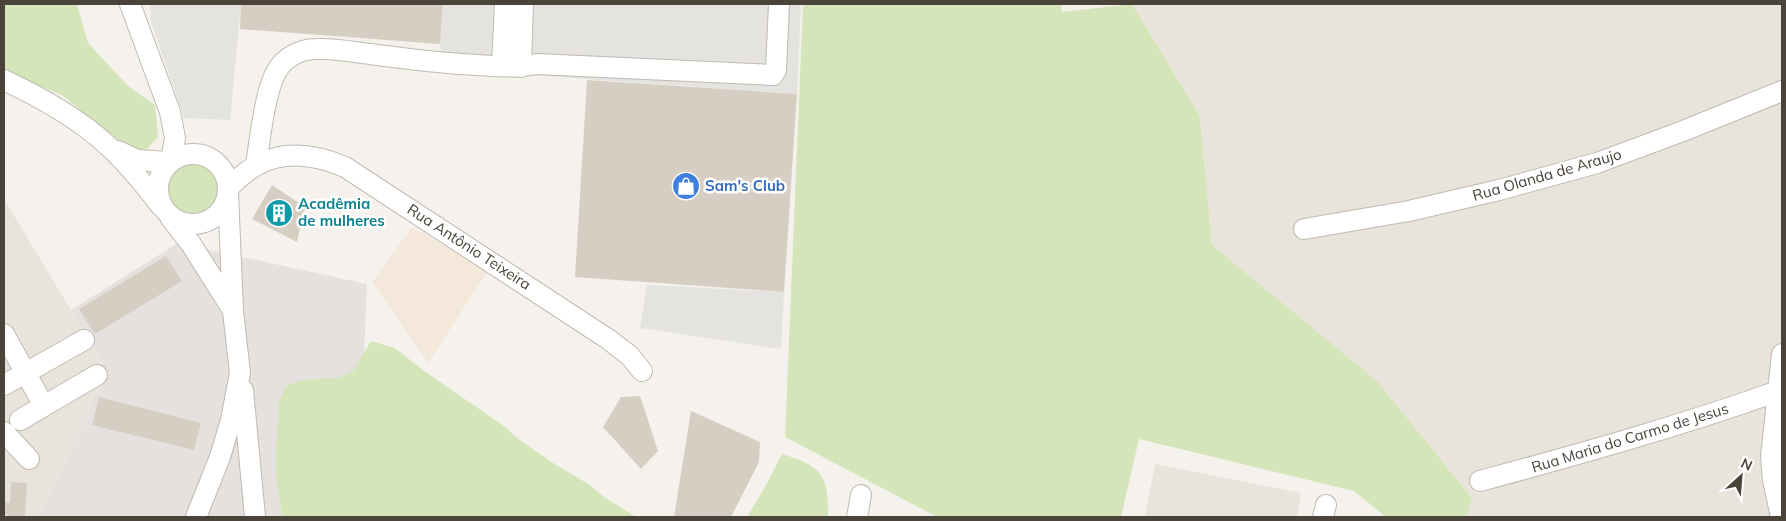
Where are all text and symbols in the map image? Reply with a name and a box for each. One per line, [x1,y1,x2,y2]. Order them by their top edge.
street label: Rua Olanda de Araujo [1470,144,1624,205]
shop icon: Sam's Club [671,171,701,201]
place label: Sam's Club [705,176,785,195]
place label: Acadêmia de mulheres [298,194,385,230]
building icon: Acadêmia de mulheres [264,198,294,228]
street label: Rua Antônio Teixeira [404,199,535,294]
street label: Rua Maria do Carmo de Jesus [1529,398,1731,477]
north arrow [1716,451,1766,501]
text: N [1738,454,1755,475]

